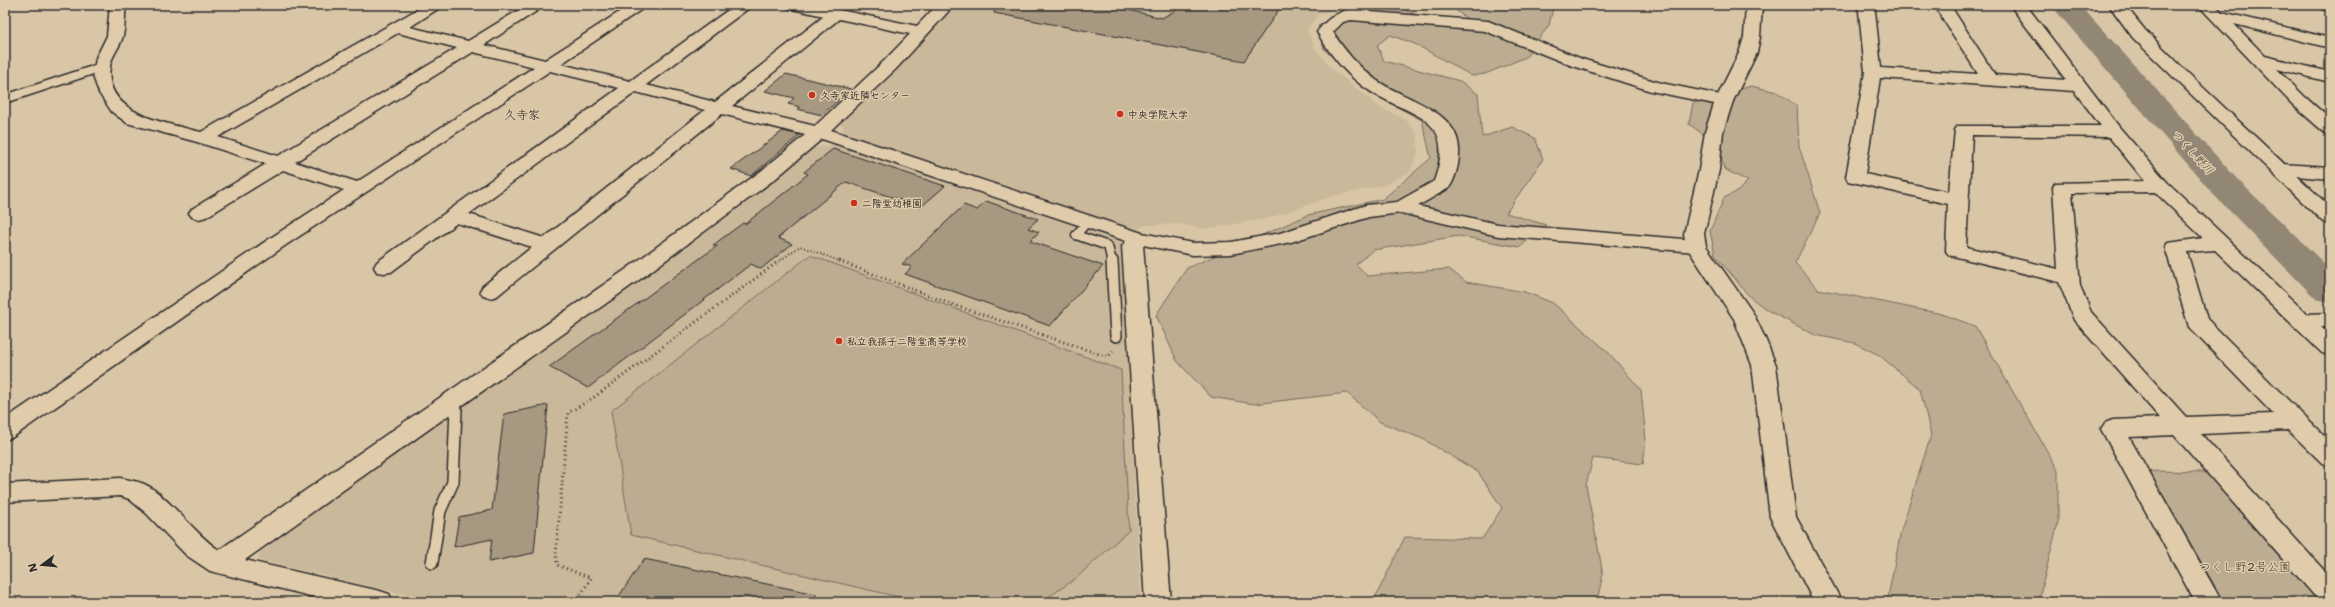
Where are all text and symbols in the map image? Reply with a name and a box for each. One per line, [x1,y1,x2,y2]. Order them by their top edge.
place label: 久寺家近隣センター [820,89,910,102]
marker: 久寺家近隣センター [807,90,817,100]
district label: 久寺家 [504,107,540,123]
place label: 中央学院大学 [1128,108,1188,121]
marker: 中央学院大学 [1115,109,1125,119]
water label: つくし野川 [2168,127,2217,178]
place label: 二階堂幼稚園 [862,197,922,210]
marker: 二階堂幼稚園 [849,198,859,208]
place label: 私立我孫子二階堂高等学校 [847,335,967,348]
marker: 私立我孫子二階堂高等学校 [834,336,844,346]
north arrow [22,545,62,585]
park label: つくし野2号公園 [2199,559,2291,575]
text: N [24,561,41,574]

